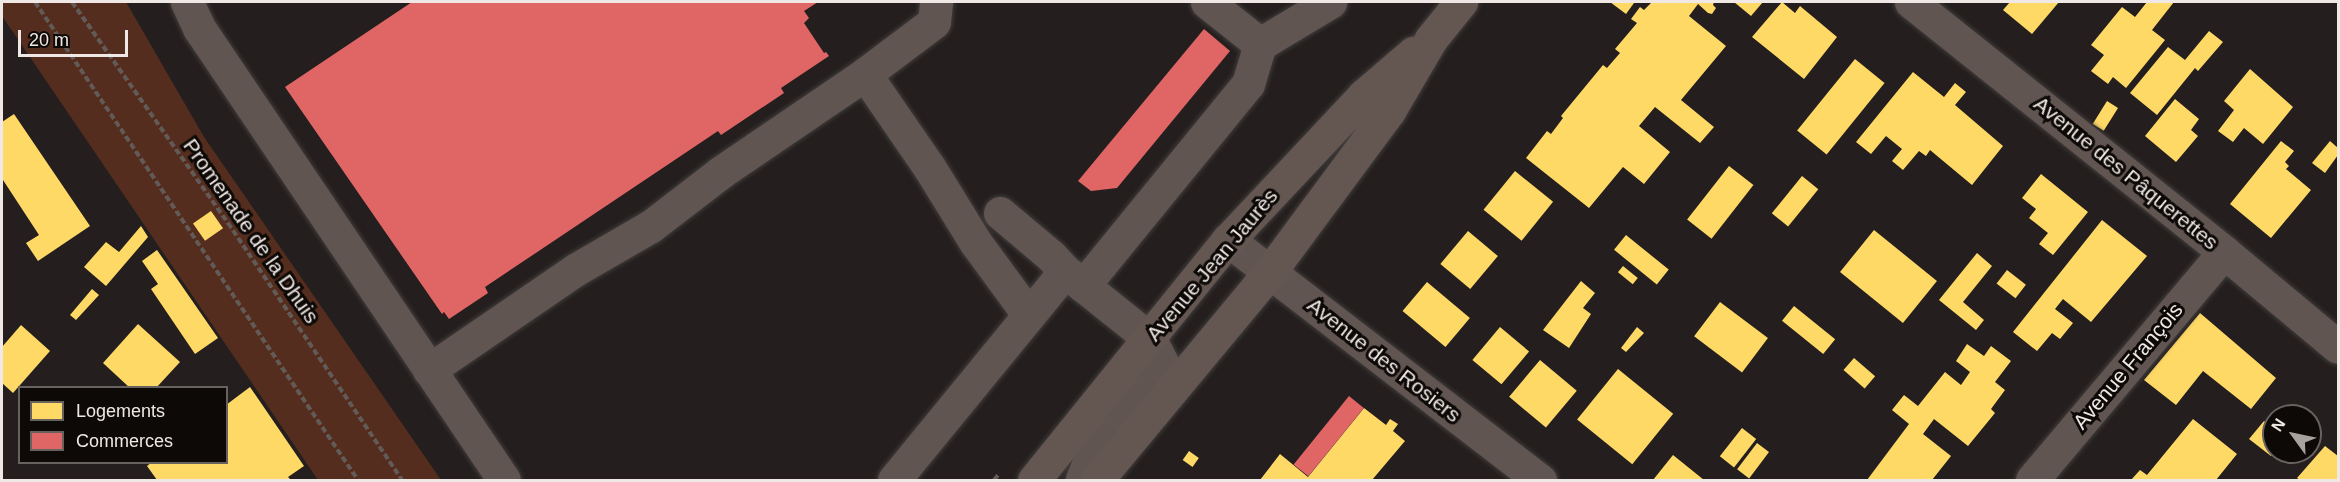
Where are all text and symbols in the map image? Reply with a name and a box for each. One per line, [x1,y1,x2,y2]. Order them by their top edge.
scale bar [21,18,130,56]
text: 20 m [29,30,69,50]
street label: Avenue des Pâquerettes [2029,91,2223,255]
street label: Promenade de la Dhuis [178,134,324,328]
street label: Avenue Jean Jaurès [1141,184,1283,346]
street label: Avenue des Rosiers [1302,292,1466,428]
street label: Avenue François [2068,298,2188,434]
legend [18,386,228,464]
text: Logements [76,401,165,421]
north arrow [2262,404,2322,464]
text: N [2268,416,2288,434]
text: Commerces [76,431,173,451]

